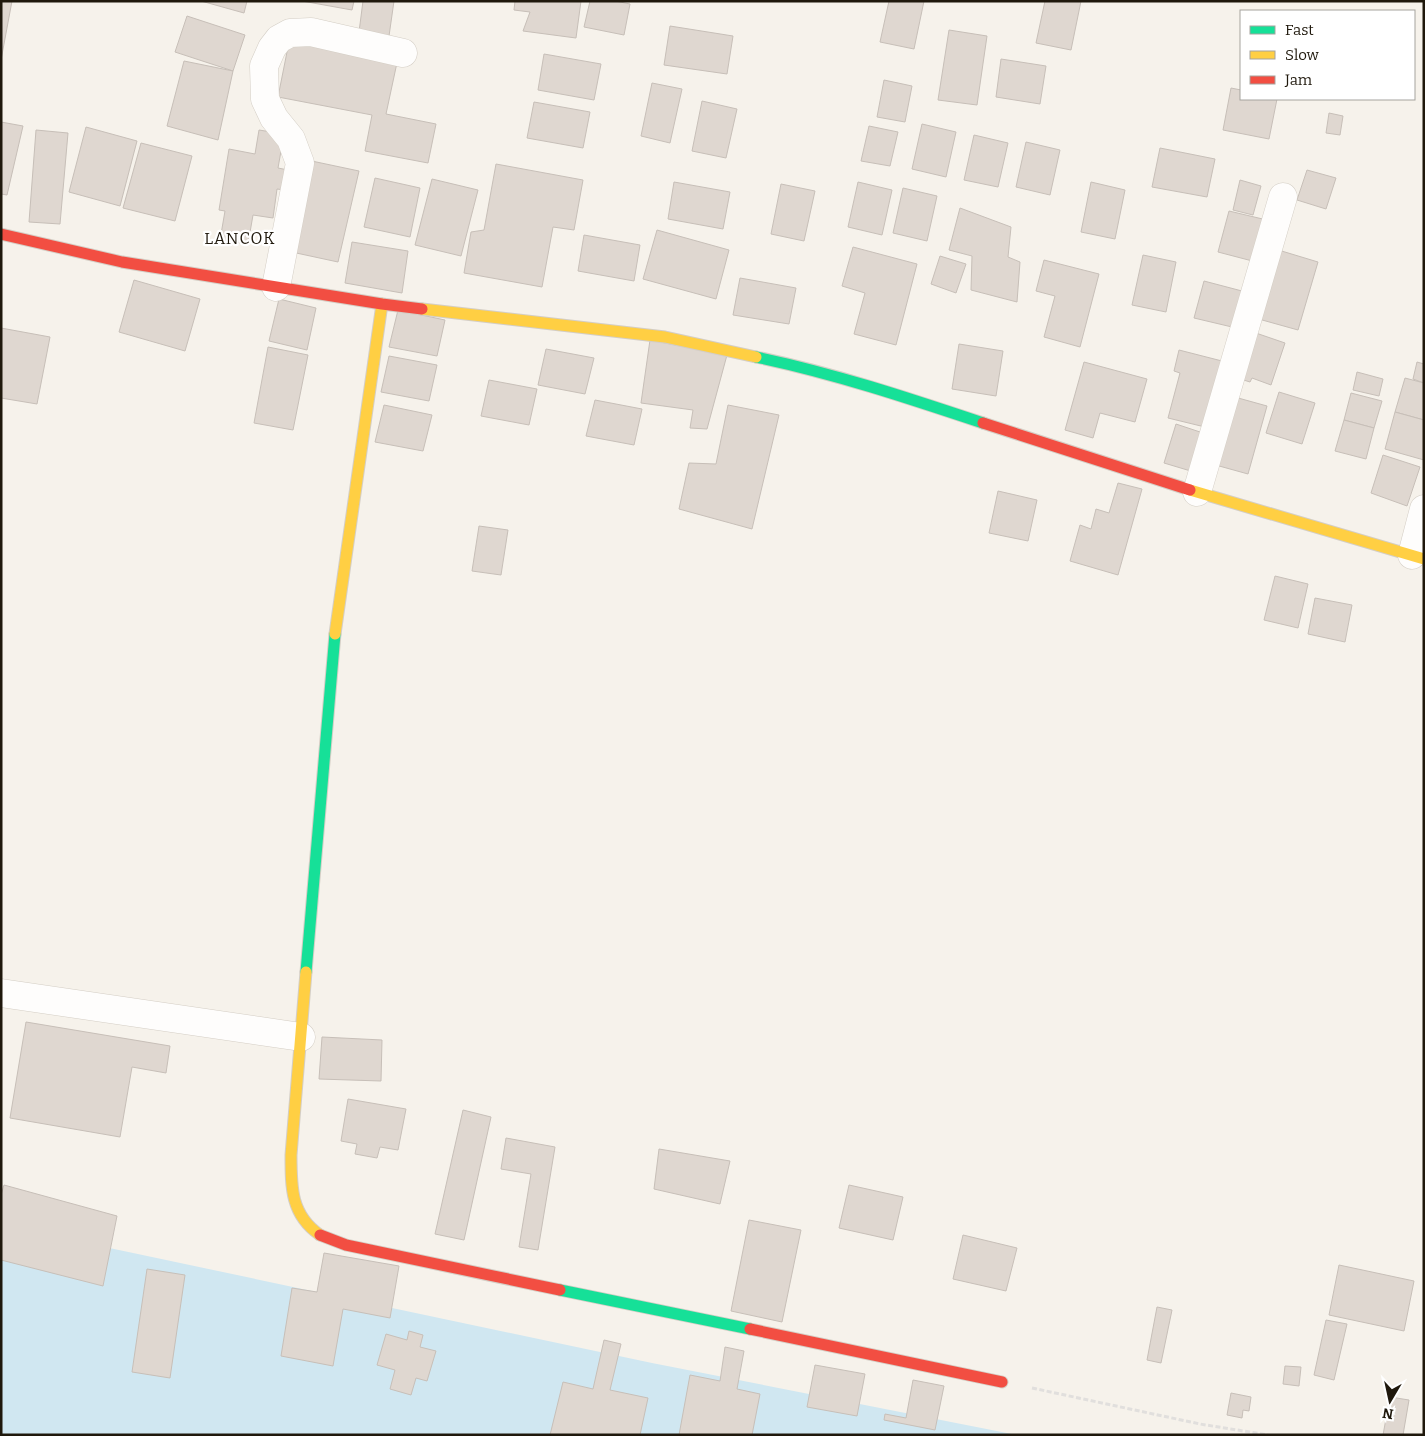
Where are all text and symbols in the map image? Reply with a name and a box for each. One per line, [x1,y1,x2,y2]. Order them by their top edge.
legend [1240,10,1415,100]
text: Fast [1285,21,1314,39]
text: Slow [1285,46,1320,64]
text: Jam [1284,71,1313,89]
district label: LANCOK [204,229,276,248]
north arrow [1365,1376,1415,1426]
text: N [1381,1404,1395,1423]

